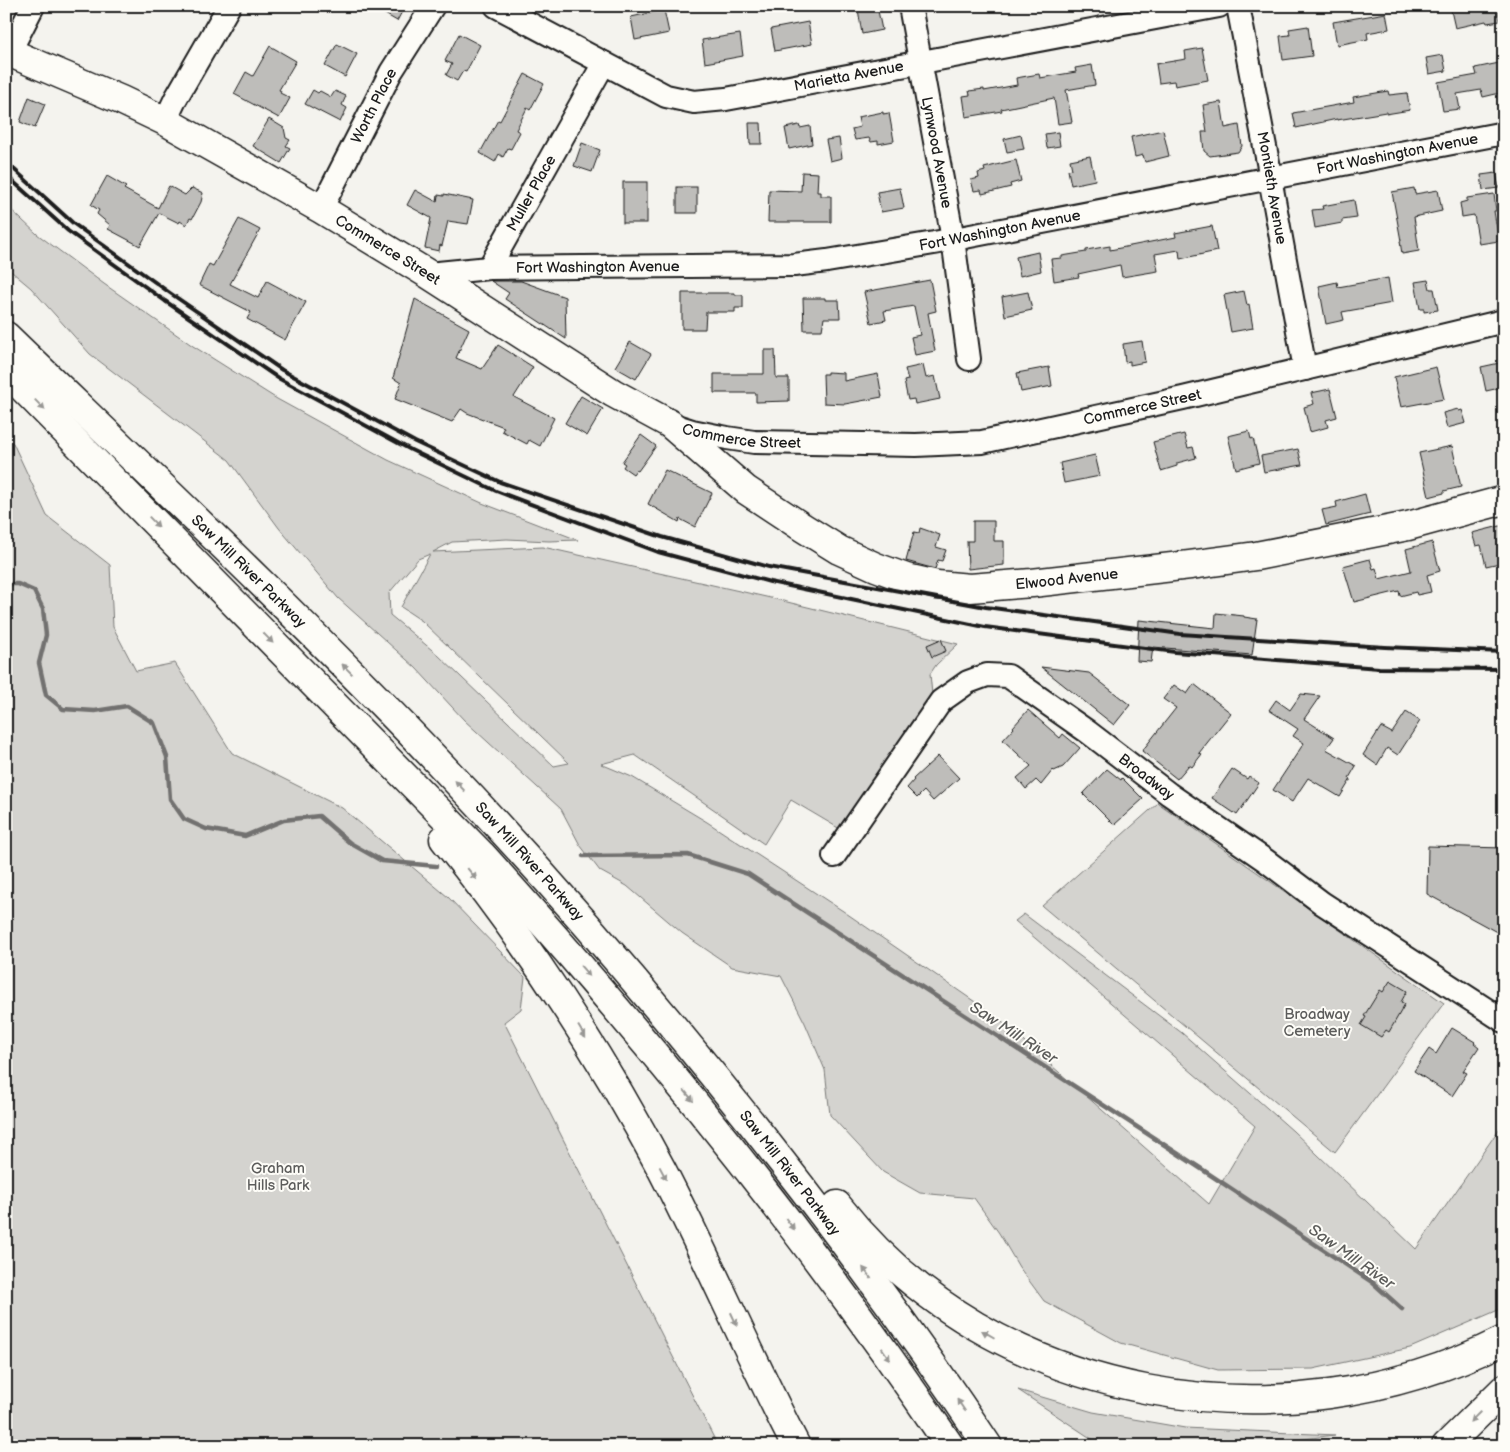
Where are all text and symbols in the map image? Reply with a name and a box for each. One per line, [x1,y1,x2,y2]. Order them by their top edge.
street label: Marietta Avenue [792,57,905,96]
street label: Worth Place [347,65,401,147]
street label: Lynwood Avenue [917,95,956,210]
street label: Fort Washington Avenue [1315,129,1480,179]
street label: Montieth Avenue [1252,130,1291,246]
street label: Muller Place [503,152,560,235]
street label: Fort Washington Avenue [918,206,1082,255]
street label: Commerce Street [331,211,444,290]
street label: Fort Washington Avenue [516,257,680,278]
street label: Commerce Street [1082,385,1203,430]
one-way arrow [34,399,46,411]
street label: Commerce Street [680,419,802,453]
street label: Saw Mill River Parkway [187,511,310,632]
one-way arrow [148,515,160,527]
street label: Elwood Avenue [1015,564,1119,594]
one-way arrow [262,631,274,643]
one-way arrow [341,663,353,675]
street label: Broadway [1114,750,1178,805]
one-way arrow [454,780,466,792]
street label: Saw Mill River Parkway [471,798,588,925]
one-way arrow [467,867,477,881]
one-way arrow [579,965,591,977]
water label: Saw Mill River [966,998,1062,1069]
park label: Broadway Cemetery [1284,1005,1351,1041]
one-way arrow [578,1025,587,1038]
one-way arrow [684,1089,695,1102]
street label: Saw Mill River Parkway [735,1107,844,1240]
park label: Graham Hills Park [247,1159,310,1195]
one-way arrow [659,1165,667,1180]
one-way arrow [784,1217,795,1230]
water label: Saw Mill River [1305,1221,1399,1295]
one-way arrow [861,1267,872,1280]
one-way arrow [730,1312,738,1326]
one-way arrow [981,1329,994,1338]
one-way arrow [881,1347,892,1360]
one-way arrow [956,1398,966,1412]
one-way arrow [1469,1411,1481,1423]

